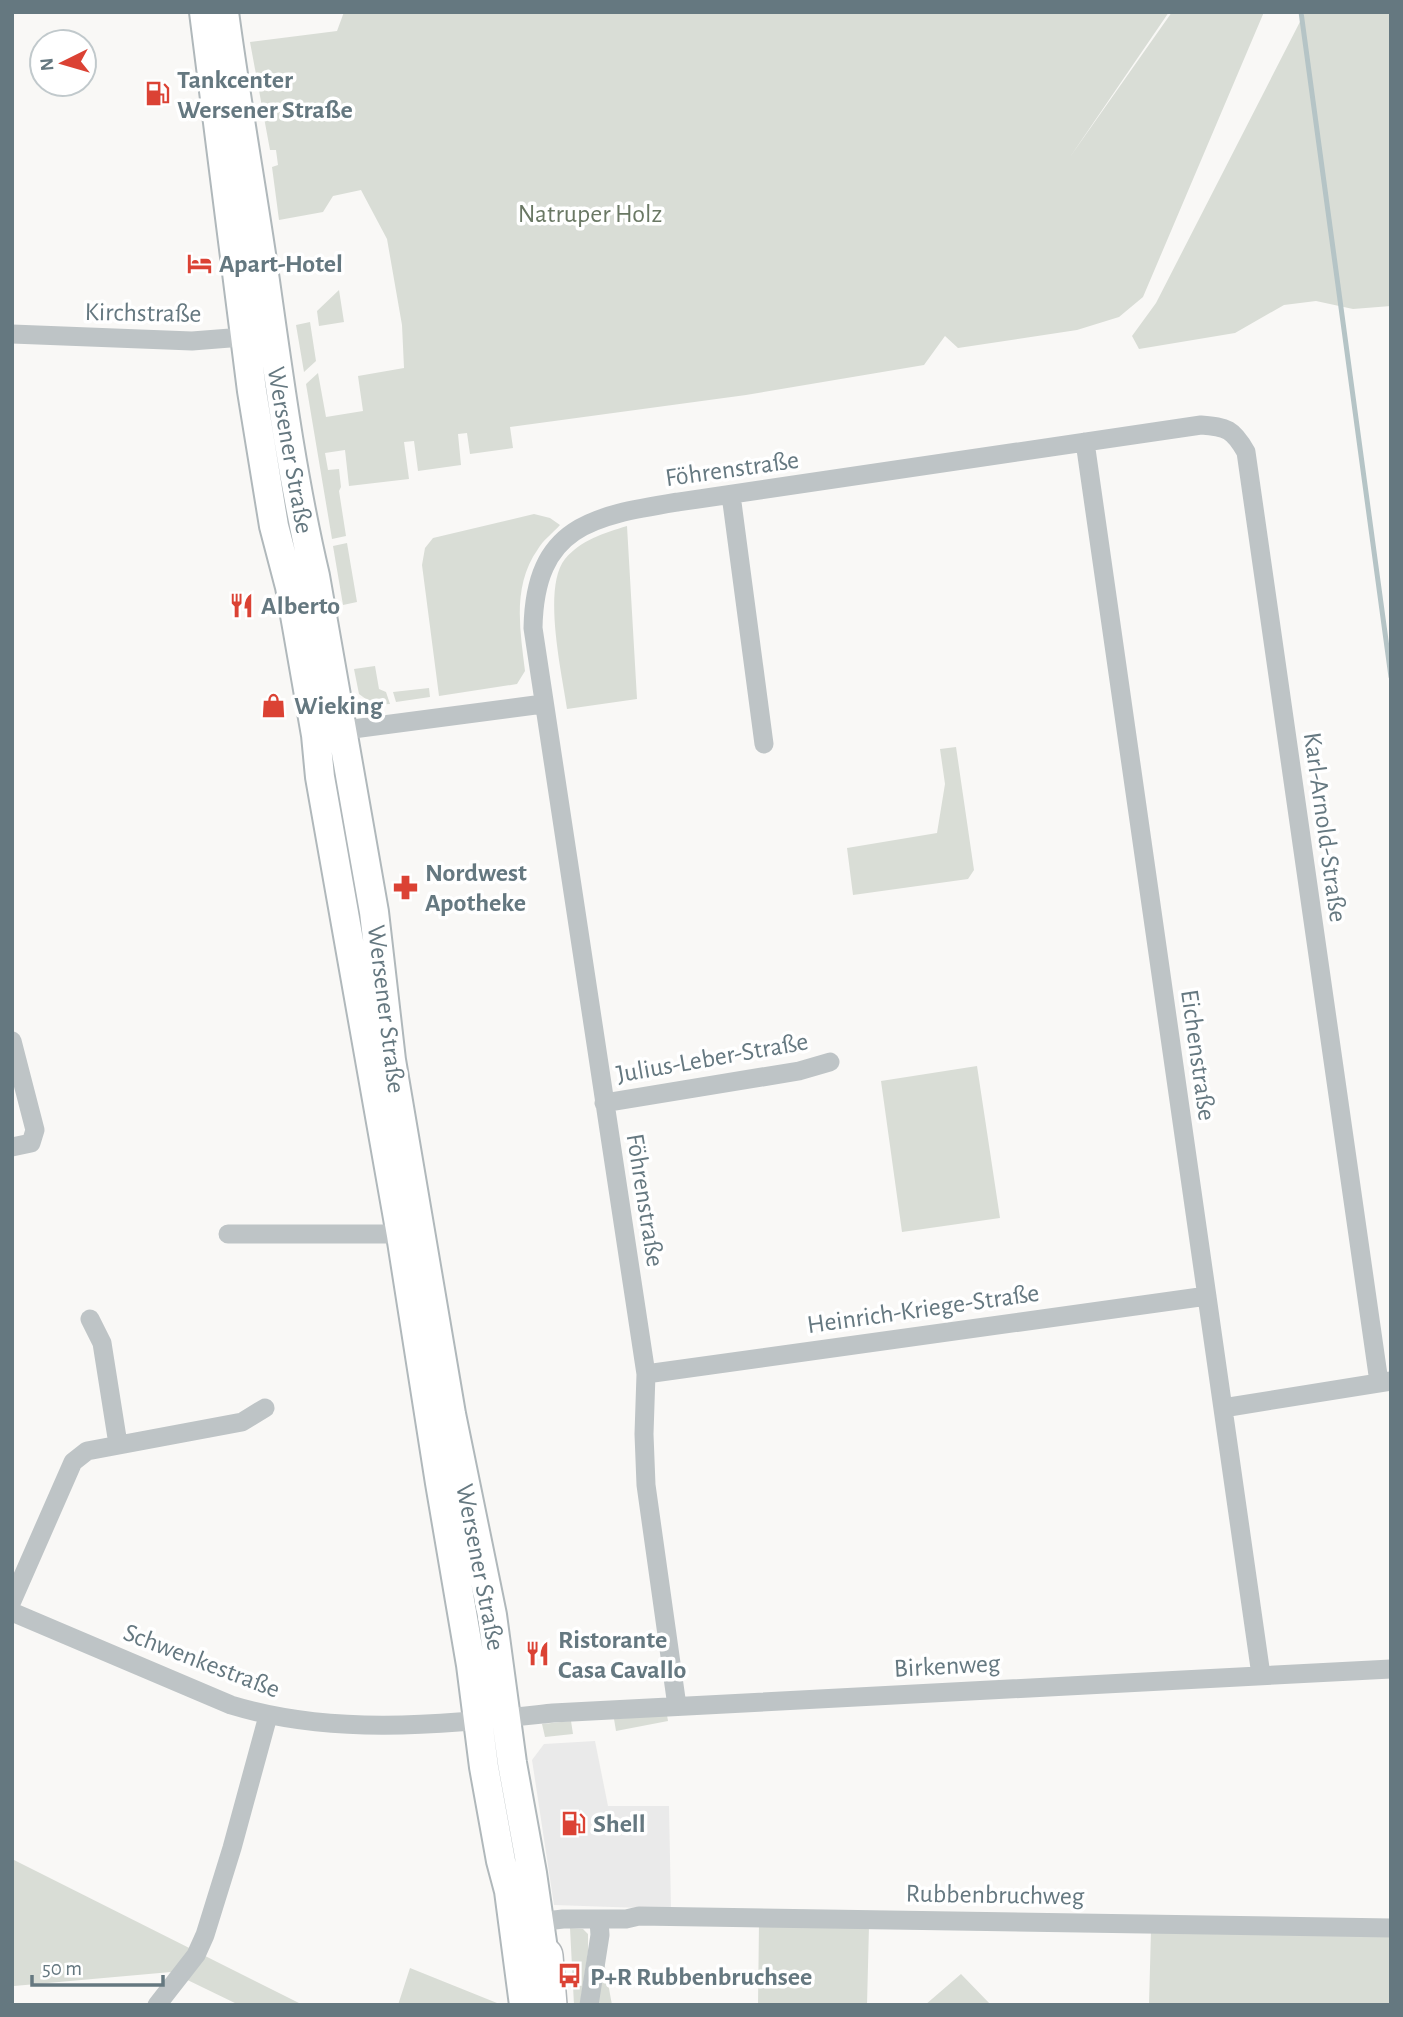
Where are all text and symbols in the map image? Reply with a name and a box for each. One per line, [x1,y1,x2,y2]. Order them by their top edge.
north arrow [28,28,98,98]
text: N [38,57,58,72]
place label: Tankcenter Wersener Straße [177,67,353,123]
fuel station icon: Tankcenter Wersener Straße [143,80,171,108]
park label: Natruper Holz [518,201,662,227]
hotel icon: Apart-Hotel [185,249,213,277]
place label: Apart-Hotel [219,251,343,277]
street label: Kirchstraße [84,299,202,327]
street label: Wersener Straße [263,365,318,536]
street label: Föhrenstraße [664,447,801,491]
restaurant icon: Alberto [227,591,255,619]
place label: Alberto [261,593,340,619]
shop icon: Wieking [260,691,288,719]
place label: Wieking [294,693,384,719]
street label: Karl-Arnold-Straße [1299,730,1351,924]
place label: Nordwest Apotheke [425,860,527,916]
pharmacy icon: Nordwest Apotheke [391,873,419,901]
street label: Wersener Straße [363,924,409,1095]
street label: Eichenstraße [1176,988,1220,1122]
street label: Julius-Leber-Straße [614,1028,810,1088]
street label: Föhrenstraße [622,1132,668,1269]
street label: Heinrich-Kriege-Straße [805,1280,1041,1338]
street label: Wersener Straße [451,1482,509,1653]
street label: Schwenkestraße [120,1619,283,1703]
place label: Ristorante Casa Cavallo [558,1627,687,1683]
restaurant icon: Ristorante Casa Cavallo [524,1640,552,1668]
street label: Birkenweg [893,1650,1001,1682]
fuel station icon: Shell [559,1809,587,1837]
place label: Shell [593,1811,646,1837]
street label: Rubbenbruchweg [905,1880,1085,1910]
scale bar [32,1944,163,1988]
text: 50 m [42,1958,82,1979]
bus stop icon: P+R Rubbenbruchsee [556,1962,584,1990]
place label: P+R Rubbenbruchsee [590,1964,812,1990]

